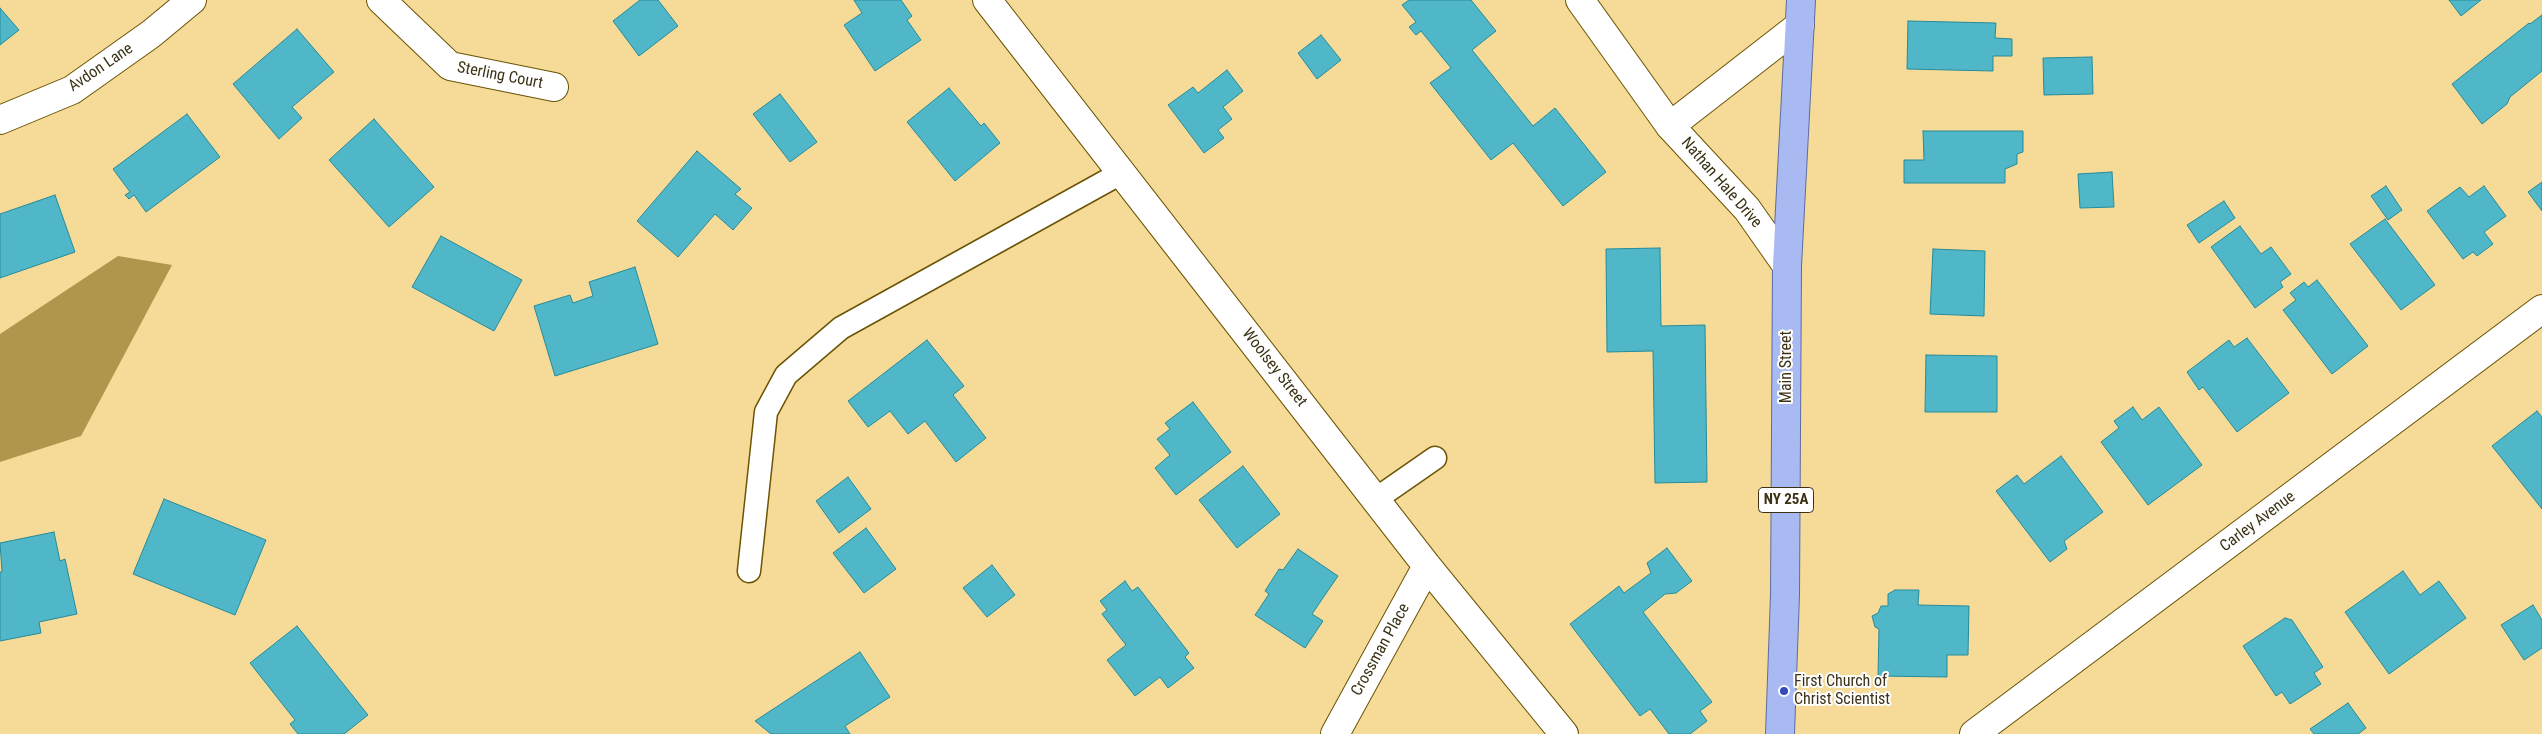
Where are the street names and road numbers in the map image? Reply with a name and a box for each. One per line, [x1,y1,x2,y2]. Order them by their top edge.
street label: Avdon Lane [65,39,137,97]
street label: Sterling Court [456,58,544,94]
street label: Nathan Hale Drive [1677,134,1765,232]
street label: Woolsey Street [1237,325,1311,411]
street label: Main Street [1777,331,1797,403]
road number: NY 25A [1758,488,1814,512]
street label: Carley Avenue [2217,488,2299,556]
street label: Crossman Place [1348,600,1414,700]

